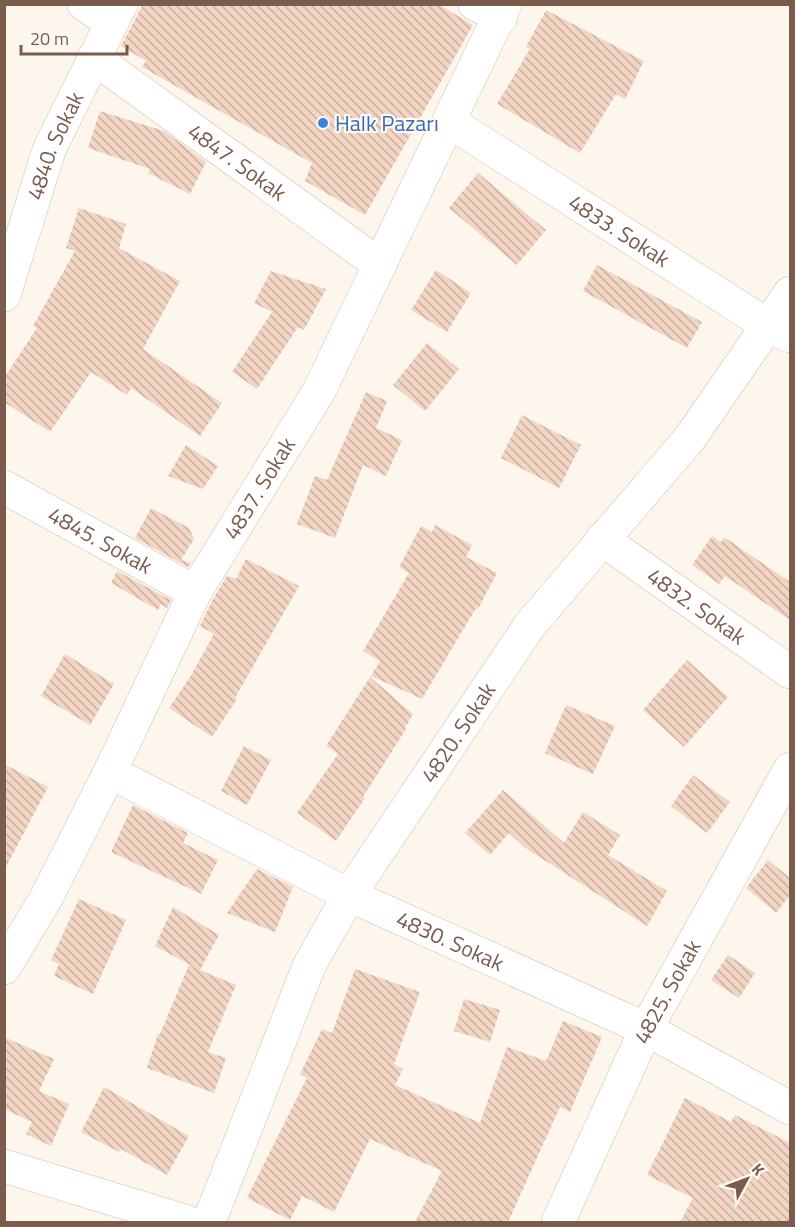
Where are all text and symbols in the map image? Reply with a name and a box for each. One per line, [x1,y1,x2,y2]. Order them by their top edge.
scale bar [21,18,128,56]
text: 20 m [30,25,69,52]
street label: 4840. Sokak [18,85,93,204]
place label: Halk Pazarı [335,106,439,140]
street label: 4847. Sokak [181,114,294,209]
marker: Halk Pazarı [316,116,330,130]
street label: 4833. Sokak [562,185,677,276]
street label: 4837. Sokak [215,430,304,546]
street label: 4845. Sokak [42,498,159,583]
street label: 4832. Sokak [640,559,754,653]
street label: 4820. Sokak [412,675,504,790]
street label: 4830. Sokak [391,902,510,980]
street label: 4825. Sokak [625,933,710,1049]
north arrow [717,1149,777,1209]
text: K [746,1158,771,1181]

